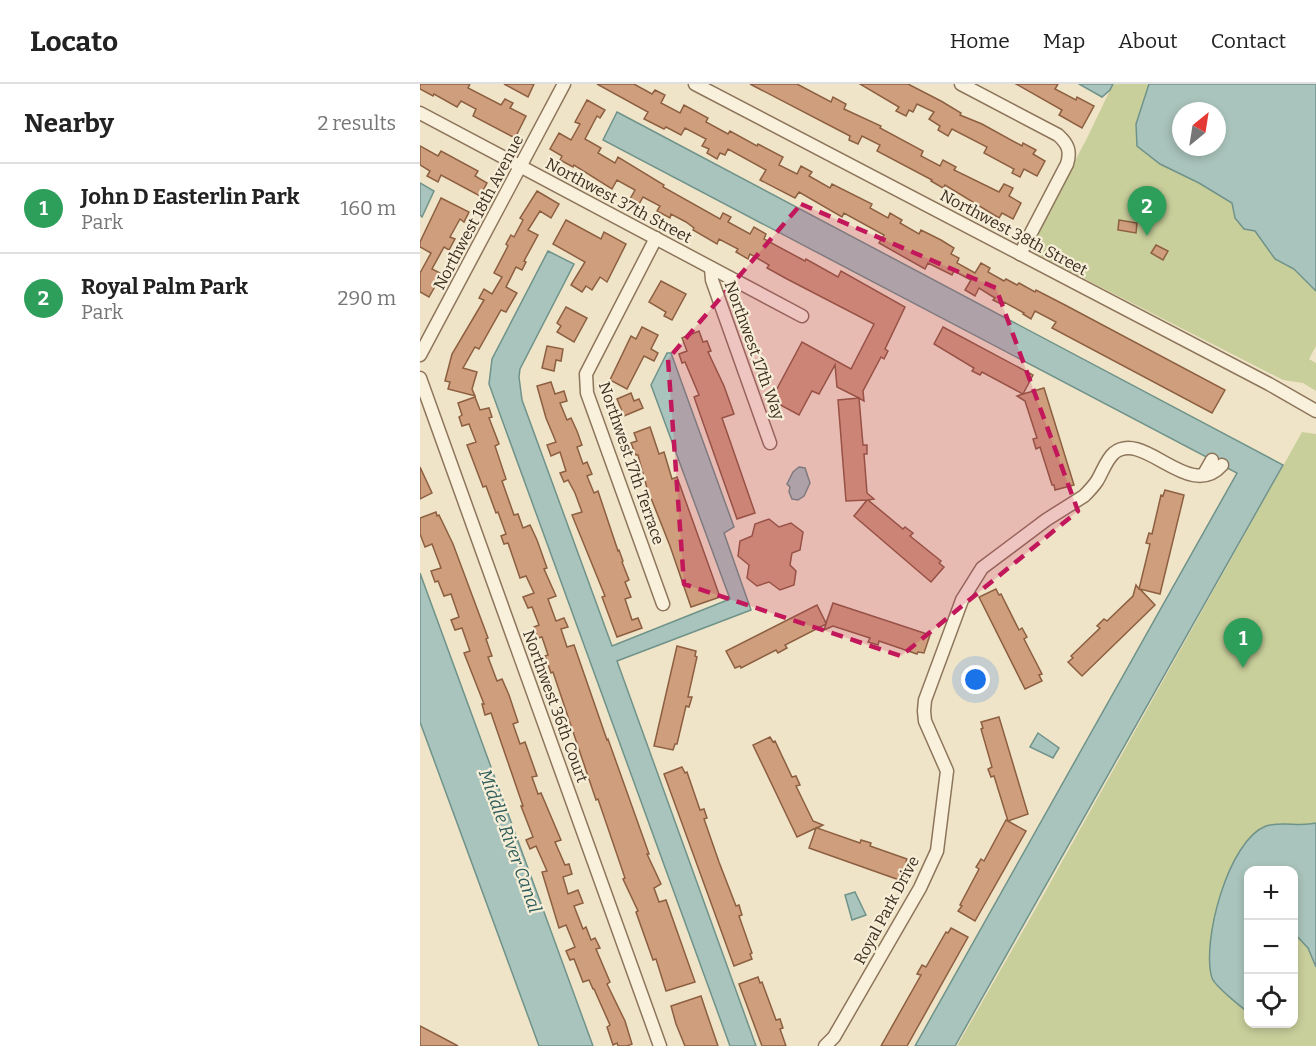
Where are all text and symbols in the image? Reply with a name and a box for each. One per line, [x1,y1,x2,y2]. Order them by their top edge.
text: Locato [30,25,118,58]
text: Home [950,28,1010,54]
text: Map [1043,28,1085,54]
text: About [1118,28,1178,54]
text: Contact [1211,28,1286,54]
north arrow [1172,102,1226,156]
text: Nearby [24,108,114,139]
text: 2 results [317,111,396,135]
street label: Northwest 18th Avenue [430,132,527,293]
street label: Northwest 37th Street [542,154,695,247]
text: John D Easterlin Park [81,183,300,210]
street label: Northwest 38th Street [937,185,1091,279]
pin: 2 [1128,186,1166,236]
text: 1 [39,196,48,220]
text: 160 m [340,196,396,220]
text: Park [81,210,123,234]
text: Royal Palm Park [81,273,248,300]
street label: Northwest 17th Way [721,278,789,423]
text: 2 [38,286,49,310]
text: 290 m [338,286,396,310]
text: Park [81,300,123,324]
street label: Northwest 17th Terrace [595,379,668,547]
pin: 1 [1224,618,1262,668]
street label: Northwest 36th Court [519,627,592,785]
your location [961,665,990,694]
water label: Middle River Canal [474,766,546,916]
street label: Royal Park Drive [850,853,923,968]
map controls [1244,866,1298,1028]
button: + [1244,866,1298,920]
button: − [1244,920,1298,974]
button: locate [1244,974,1298,1028]

